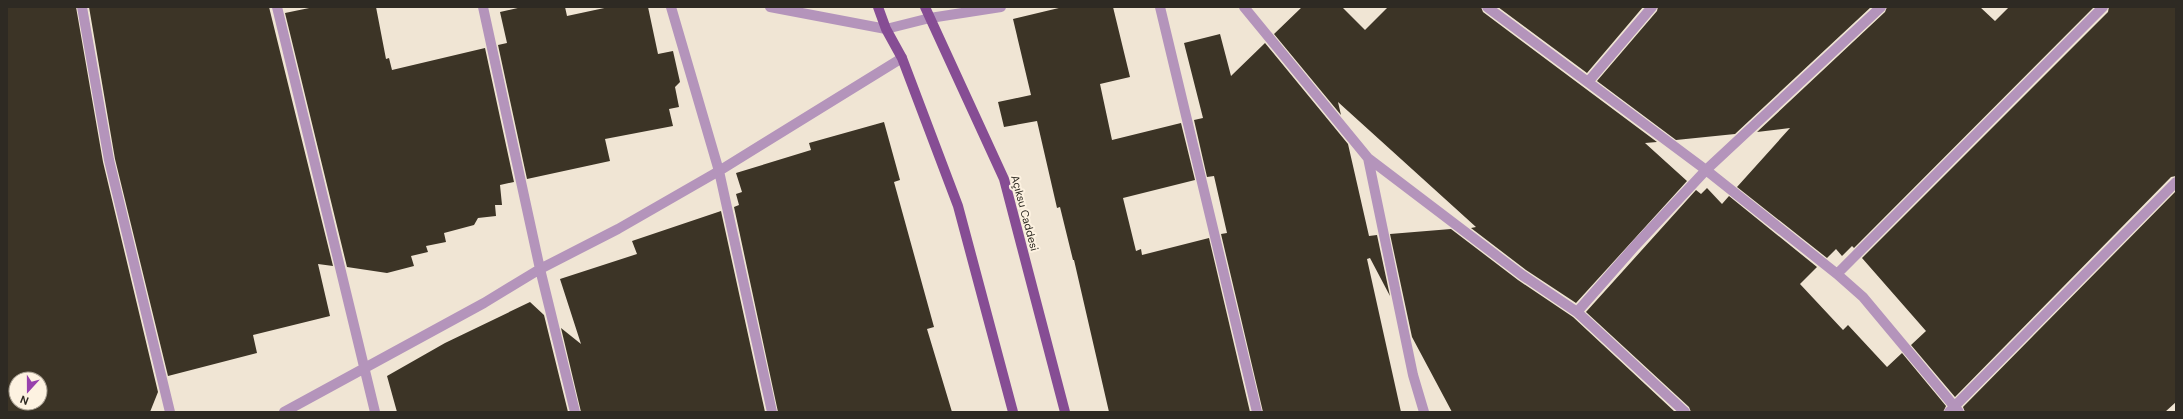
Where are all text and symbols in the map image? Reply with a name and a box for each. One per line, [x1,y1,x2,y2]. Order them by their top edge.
street label: Açıksu Caddesi [1008,174,1042,252]
north arrow [8,371,48,411]
text: N [18,392,31,408]

